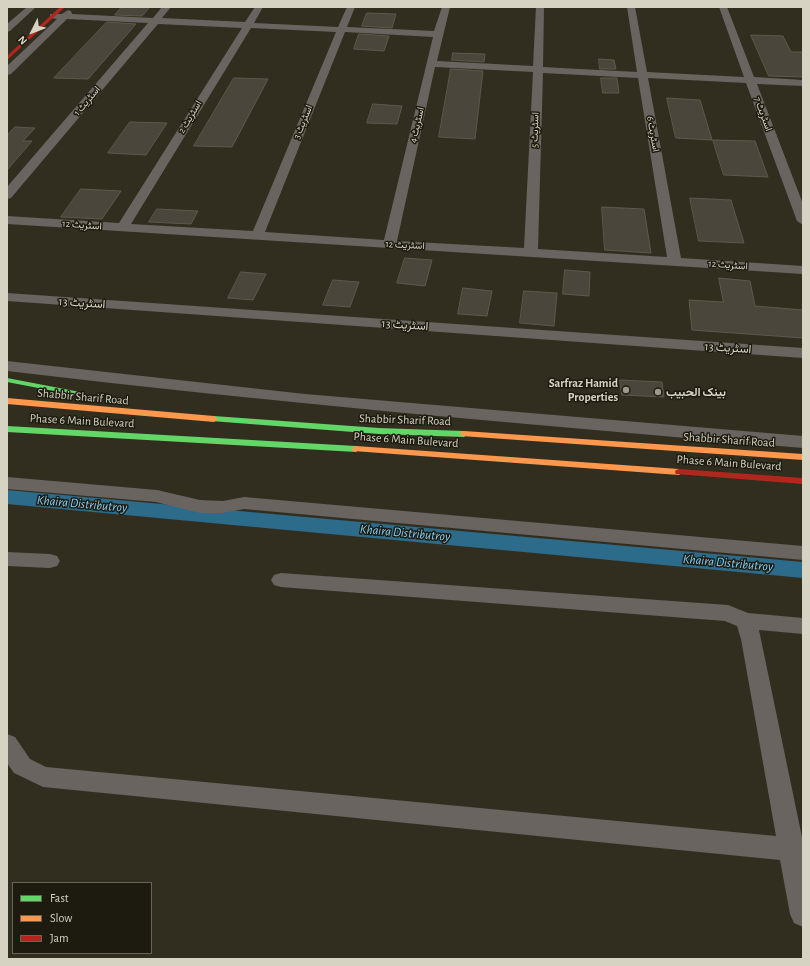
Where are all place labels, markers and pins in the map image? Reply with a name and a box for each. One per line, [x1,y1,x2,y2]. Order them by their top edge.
place label: Sarfraz Hamid Properties [549,376,618,404]
marker: Sarfraz Hamid Properties [621,385,631,395]
place label: بينک الحبيب [666,385,726,399]
marker: بينک الحبيب [653,387,663,397]

